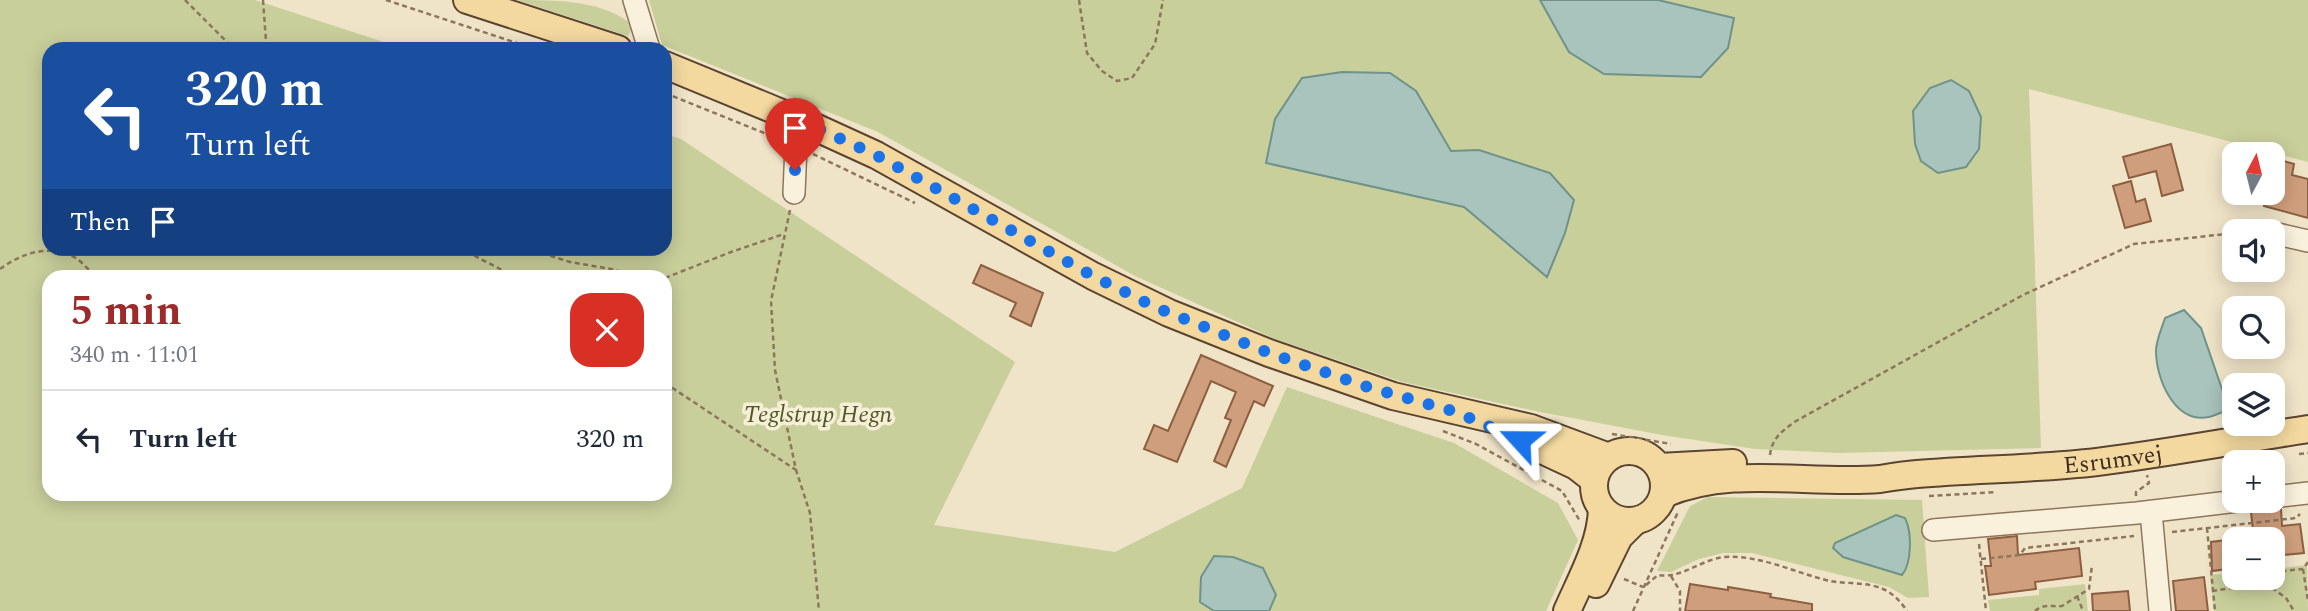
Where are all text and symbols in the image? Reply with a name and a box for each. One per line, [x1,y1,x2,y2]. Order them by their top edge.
text: 320 m [185,53,324,128]
icon: left [70,70,161,161]
pin [765,98,825,170]
icon: arrive [776,109,814,147]
text: Turn left [185,121,311,170]
north arrow [2222,142,2286,205]
map controls [2222,142,2285,590]
text: Then [70,202,130,242]
icon: arrive [144,203,182,241]
button: sound [2222,219,2285,282]
text: 5 min [70,280,182,343]
button: close [570,293,644,367]
button: search [2222,296,2285,359]
text: 340 m · 11:01 [70,338,199,373]
button: layers [2222,373,2285,436]
park label: Teglstrup Hegn [744,397,893,433]
position arrow [1483,403,1557,477]
text: Turn left [129,419,237,459]
text: 320 m [576,419,644,459]
icon: left [70,420,108,458]
street label: Esrumvej [2062,436,2165,484]
button: + [2222,450,2285,513]
button: − [2222,527,2285,590]

